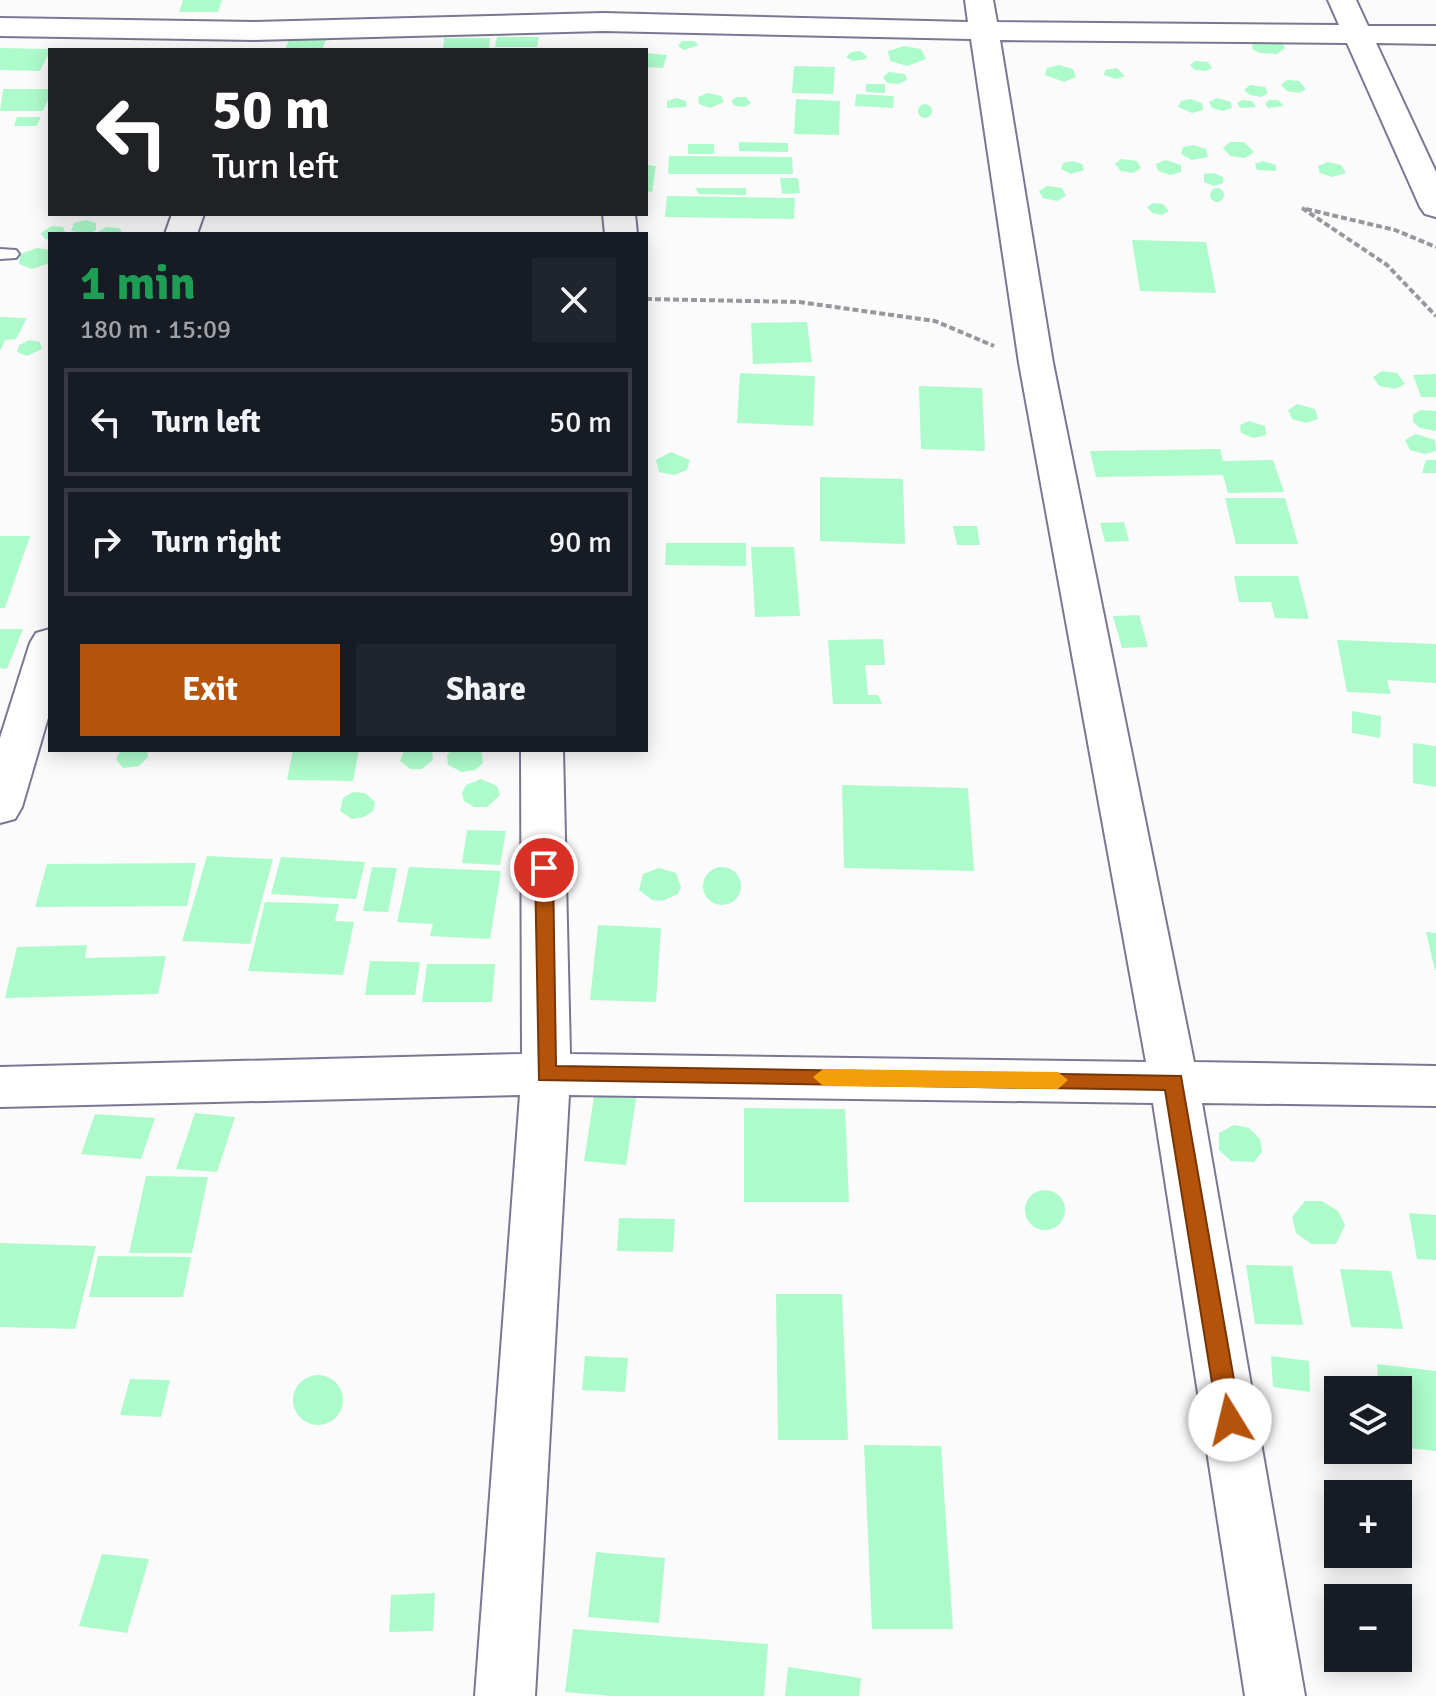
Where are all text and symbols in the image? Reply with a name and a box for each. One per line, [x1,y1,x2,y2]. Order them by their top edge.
text: 50 m [212,75,330,144]
icon: left [80,80,184,184]
text: Turn left [212,144,339,189]
text: 1 min [80,254,196,313]
button: close [532,258,616,342]
text: 180 m · 15:09 [80,314,231,346]
icon: left [84,400,128,444]
text: Turn left [152,404,261,441]
text: 50 m [549,404,612,441]
icon: right [84,520,128,564]
text: Turn right [152,524,281,561]
text: 90 m [549,524,612,561]
button: Exit [80,644,340,736]
button: Share [356,644,616,736]
pin [510,834,578,902]
icon: arrive [522,846,566,890]
map controls [1324,1376,1412,1672]
button: layers [1324,1376,1412,1464]
position arrow [1188,1378,1272,1462]
button: + [1324,1480,1412,1568]
button: − [1324,1584,1412,1672]

